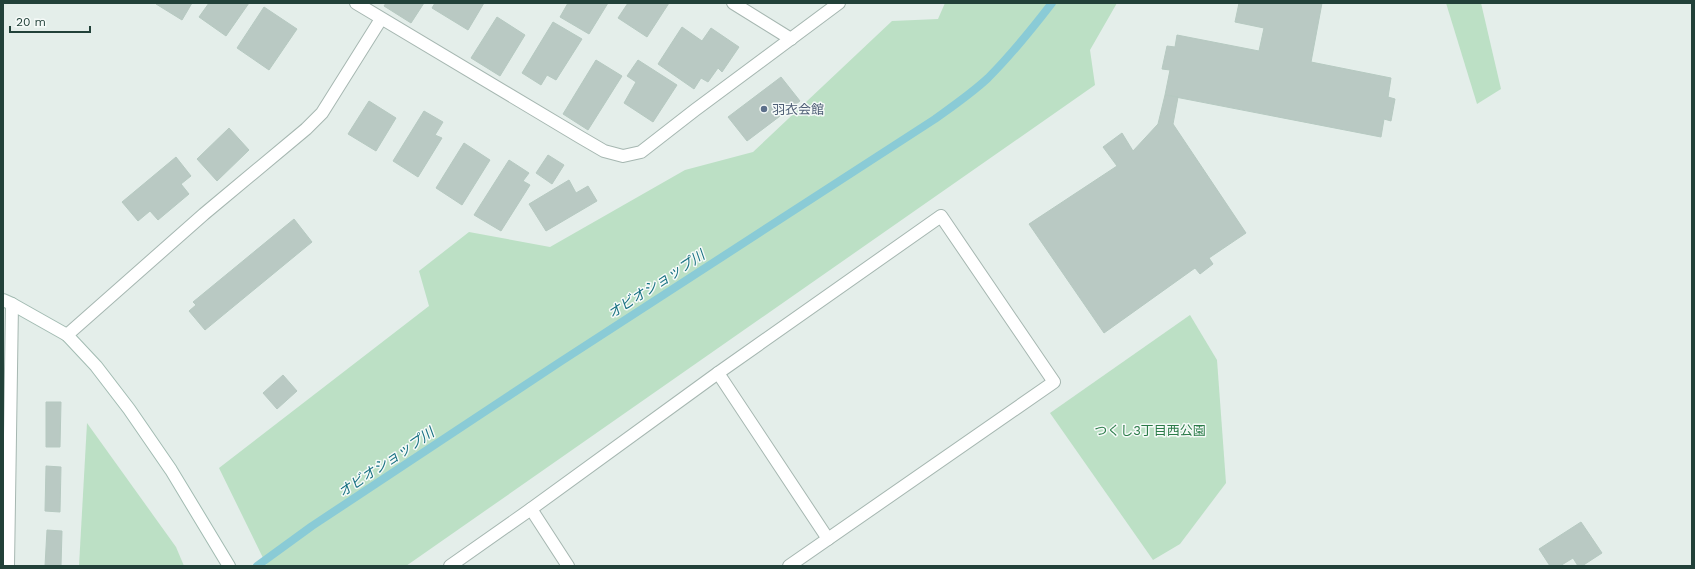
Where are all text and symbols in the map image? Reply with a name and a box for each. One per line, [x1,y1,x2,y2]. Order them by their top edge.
scale bar [10,8,90,34]
text: 20 m [16,15,46,29]
place label: 羽衣会館 [772,102,824,117]
marker: 羽衣会館 [759,104,769,114]
water label: オビオショップ川 [605,246,709,321]
water label: オビオショップ川 [335,423,439,500]
park label: つくし3丁目西公園 [1094,423,1206,438]

